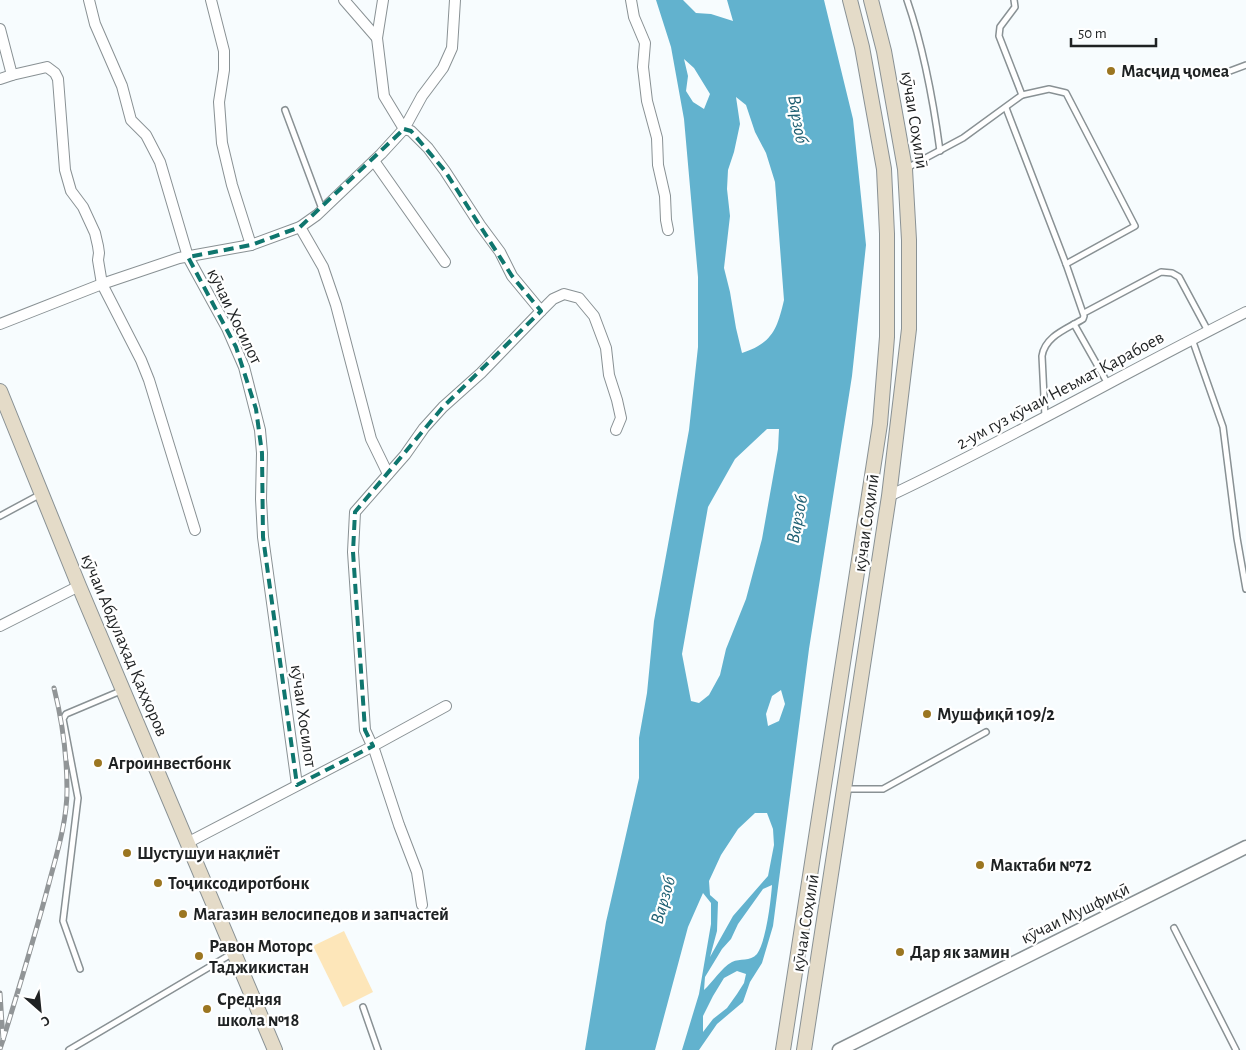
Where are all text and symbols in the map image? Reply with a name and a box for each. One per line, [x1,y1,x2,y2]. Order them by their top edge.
scale bar [1071,15,1156,47]
text: 50 m [1078,26,1107,41]
place label: Масҷид ҷомеа [1121,63,1230,81]
marker: Масҷид ҷомеа [1105,65,1117,77]
street label: кӯчаи Соҳилӣ [897,70,931,170]
water label: Варзоб [784,94,811,146]
street label: кӯчаи Хосилот [203,266,265,368]
street label: 2-ум гуз кӯчаи Неъмат Қарабоев [953,328,1167,453]
street label: кӯчаи Соҳилӣ [851,473,883,573]
water label: Варзоб [783,493,812,545]
street label: кӯчаи Абдулаҳад Қаҳҳоров [77,551,172,739]
street label: кӯчаи Хосилот [287,663,319,769]
place label: Мушфиқӣ 109/2 [937,706,1055,724]
marker: Мушфиқӣ 109/2 [921,708,933,720]
place label: Агроинвестбонк [108,755,231,773]
marker: Агроинвестбонк [92,757,104,769]
place label: Шустушуи нақлиёт [137,845,281,863]
marker: Шустушуи нақлиёт [121,847,133,859]
place label: Мактаби №72 [990,857,1092,875]
marker: Мактаби №72 [974,859,986,871]
street label: кӯчаи Соҳилӣ [789,873,823,973]
water label: Варзоб [648,874,680,926]
place label: Тоҷиксодиротбонк [168,875,309,893]
marker: Тоҷиксодиротбонк [152,877,164,889]
street label: кӯчаи Мушфиқӣ [1018,880,1132,948]
place label: Магазин велосипедов и запчастей [193,906,449,924]
marker: Магазин велосипедов и запчастей [177,908,189,920]
place label: Равон Моторс Таджикистан [209,938,313,977]
place label: Дар як замин [910,944,1010,962]
marker: Дар як замин [894,946,906,958]
marker: Равон Моторс Таджикистан [193,950,205,962]
north arrow [15,985,65,1035]
place label: Средняя школа №18 [217,991,300,1030]
marker: Средняя школа №18 [201,1003,213,1015]
text: С [39,1013,52,1029]

